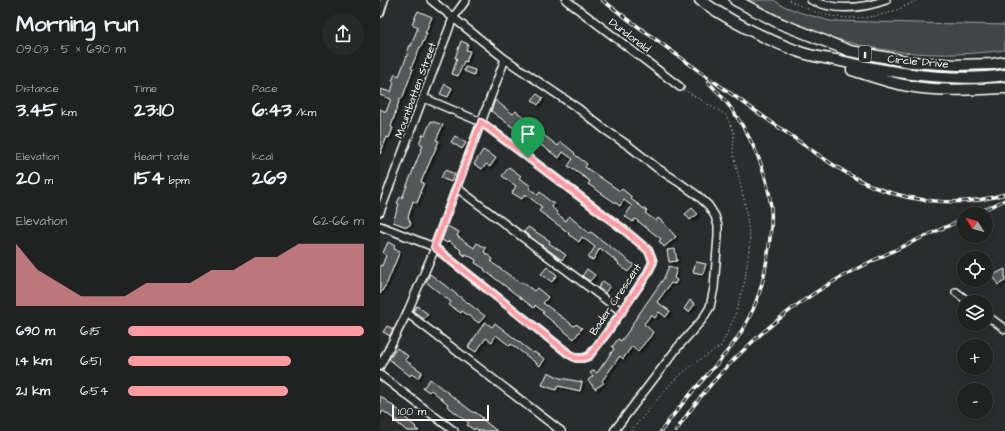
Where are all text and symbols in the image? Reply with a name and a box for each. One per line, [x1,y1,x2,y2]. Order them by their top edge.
text: Morning run [16,9,139,40]
button: share [322,13,364,55]
street label: Dundonald [606,15,654,56]
text: 09:03 · 5 × 690 m [16,40,126,58]
street label: Mountbatten Street [391,40,440,140]
road number: 11 [859,46,871,62]
street label: Circle Drive [887,51,949,72]
text: Distance [16,81,59,96]
text: Time [134,81,157,96]
text: Pace [252,81,278,96]
text: 3.45 [16,96,57,124]
text: 23:10 [134,96,174,124]
text: 6:43 [252,96,292,124]
text: km [57,105,77,120]
text: /km [292,105,316,120]
pin [511,117,545,158]
icon: arrive [517,123,539,145]
text: Elevation [16,149,59,164]
text: Heart rate [134,149,189,164]
text: kcal [252,149,273,164]
text: 20 [16,164,40,192]
text: 154 [134,164,164,192]
text: 269 [252,164,287,192]
text: m [40,173,53,188]
text: bpm [164,173,190,188]
north arrow [957,207,993,243]
map controls [957,207,993,419]
text: Elevation [16,212,67,230]
text: 62–66 m [313,212,364,230]
button: locate [957,251,993,287]
street label: Bader Crescent [586,260,645,338]
button: layers [957,295,993,331]
text: 690 m [16,322,55,340]
text: 6:15 [80,322,101,340]
button: + [957,339,993,375]
text: 1.4 km [16,352,52,370]
text: 6:51 [80,352,101,370]
text: 2.1 km [16,382,50,400]
text: 6:54 [80,382,108,400]
button: − [957,383,993,419]
scale bar [392,403,489,422]
text: 100 m [398,404,426,419]

